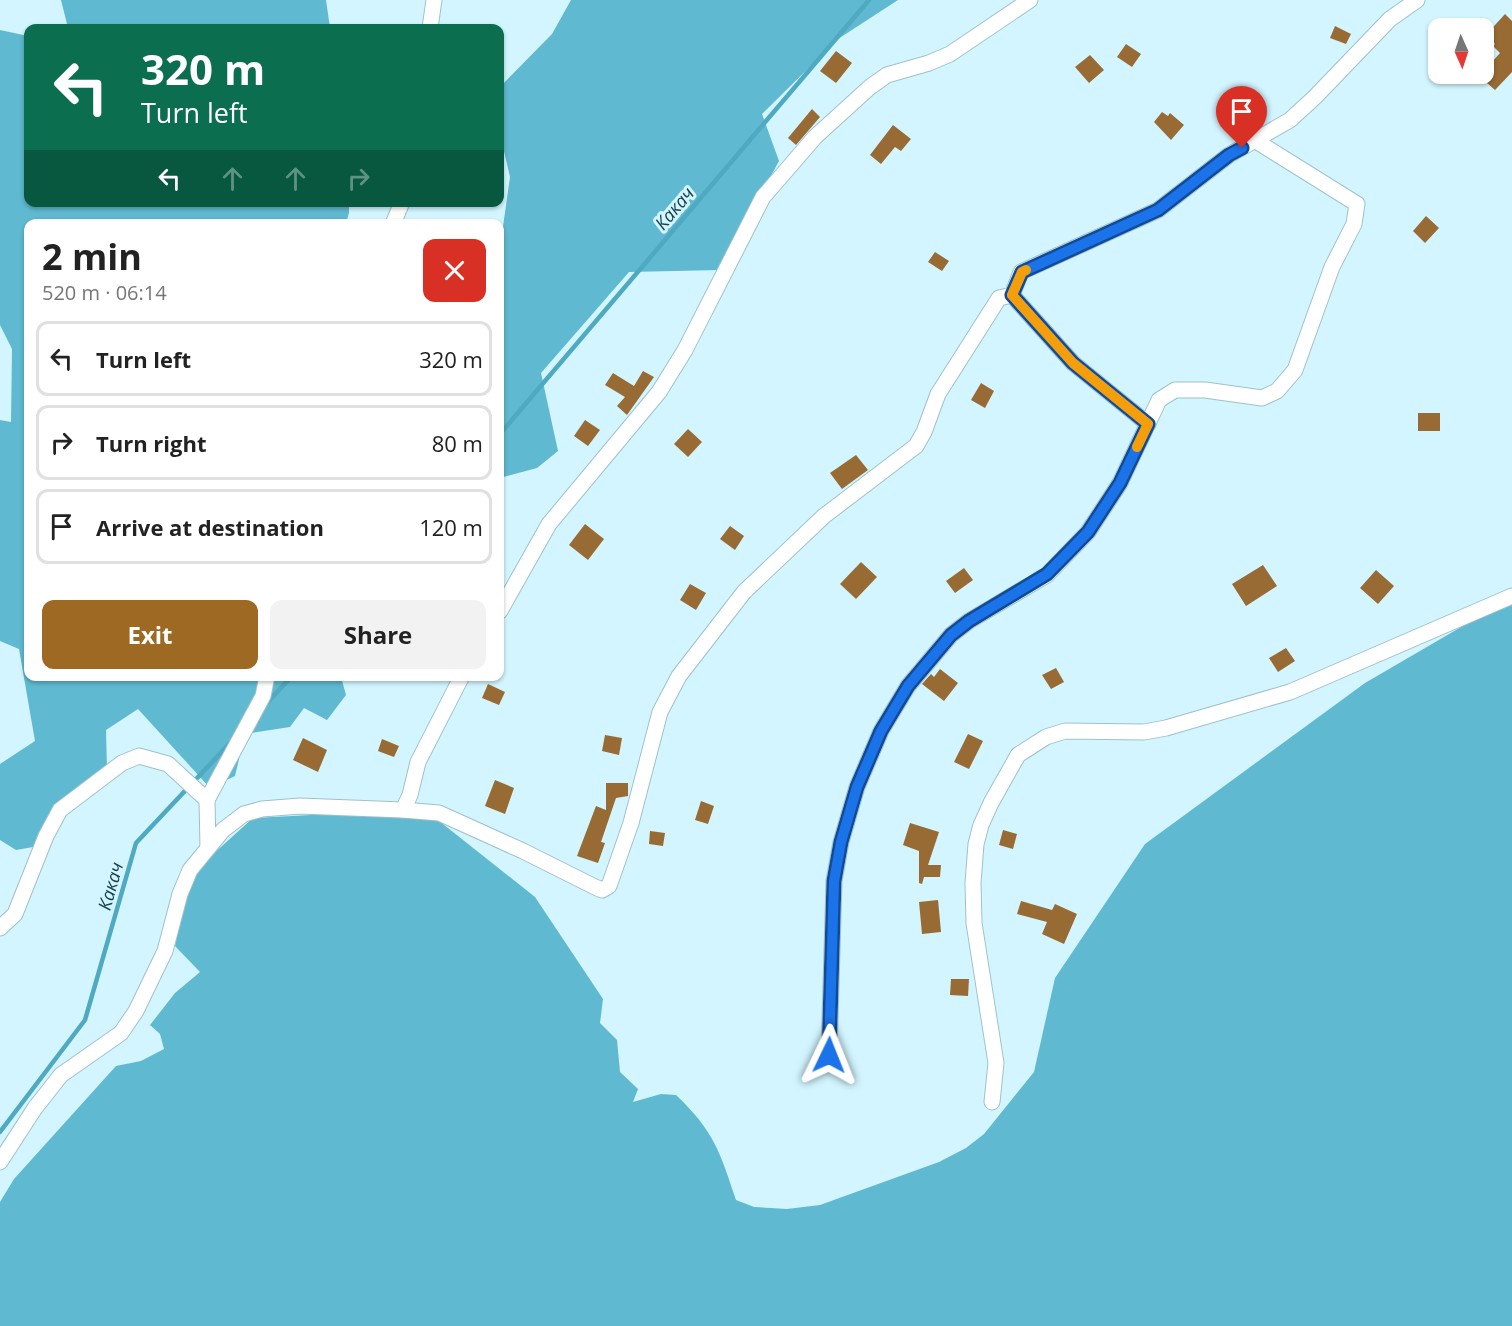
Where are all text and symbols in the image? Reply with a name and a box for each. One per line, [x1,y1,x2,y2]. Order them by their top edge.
north arrow [1428,18,1494,84]
map controls [1428,18,1494,84]
text: 320 m [141,40,265,97]
icon: left [42,48,120,126]
pin [1216,86,1267,148]
text: Turn left [141,94,248,131]
icon: arrive [1225,95,1258,128]
icon: left [153,162,186,195]
icon: ahead [216,162,249,195]
icon: ahead [279,162,312,195]
icon: right [342,162,375,195]
water label: Какач [649,181,699,235]
text: 2 min [42,232,142,281]
button: close [423,239,486,302]
text: 520 m · 06:14 [42,279,167,306]
icon: left [45,342,78,375]
text: Turn left [96,344,191,374]
text: 320 m [419,344,483,374]
icon: right [45,426,78,459]
text: Turn right [96,428,207,458]
text: 80 m [432,428,483,458]
icon: arrive [45,510,78,543]
text: Arrive at destination [96,512,324,542]
text: 120 m [419,512,483,542]
button: Exit [42,600,258,669]
button: Share [270,600,486,669]
water label: Какач [92,859,128,913]
position arrow [797,1023,861,1087]

